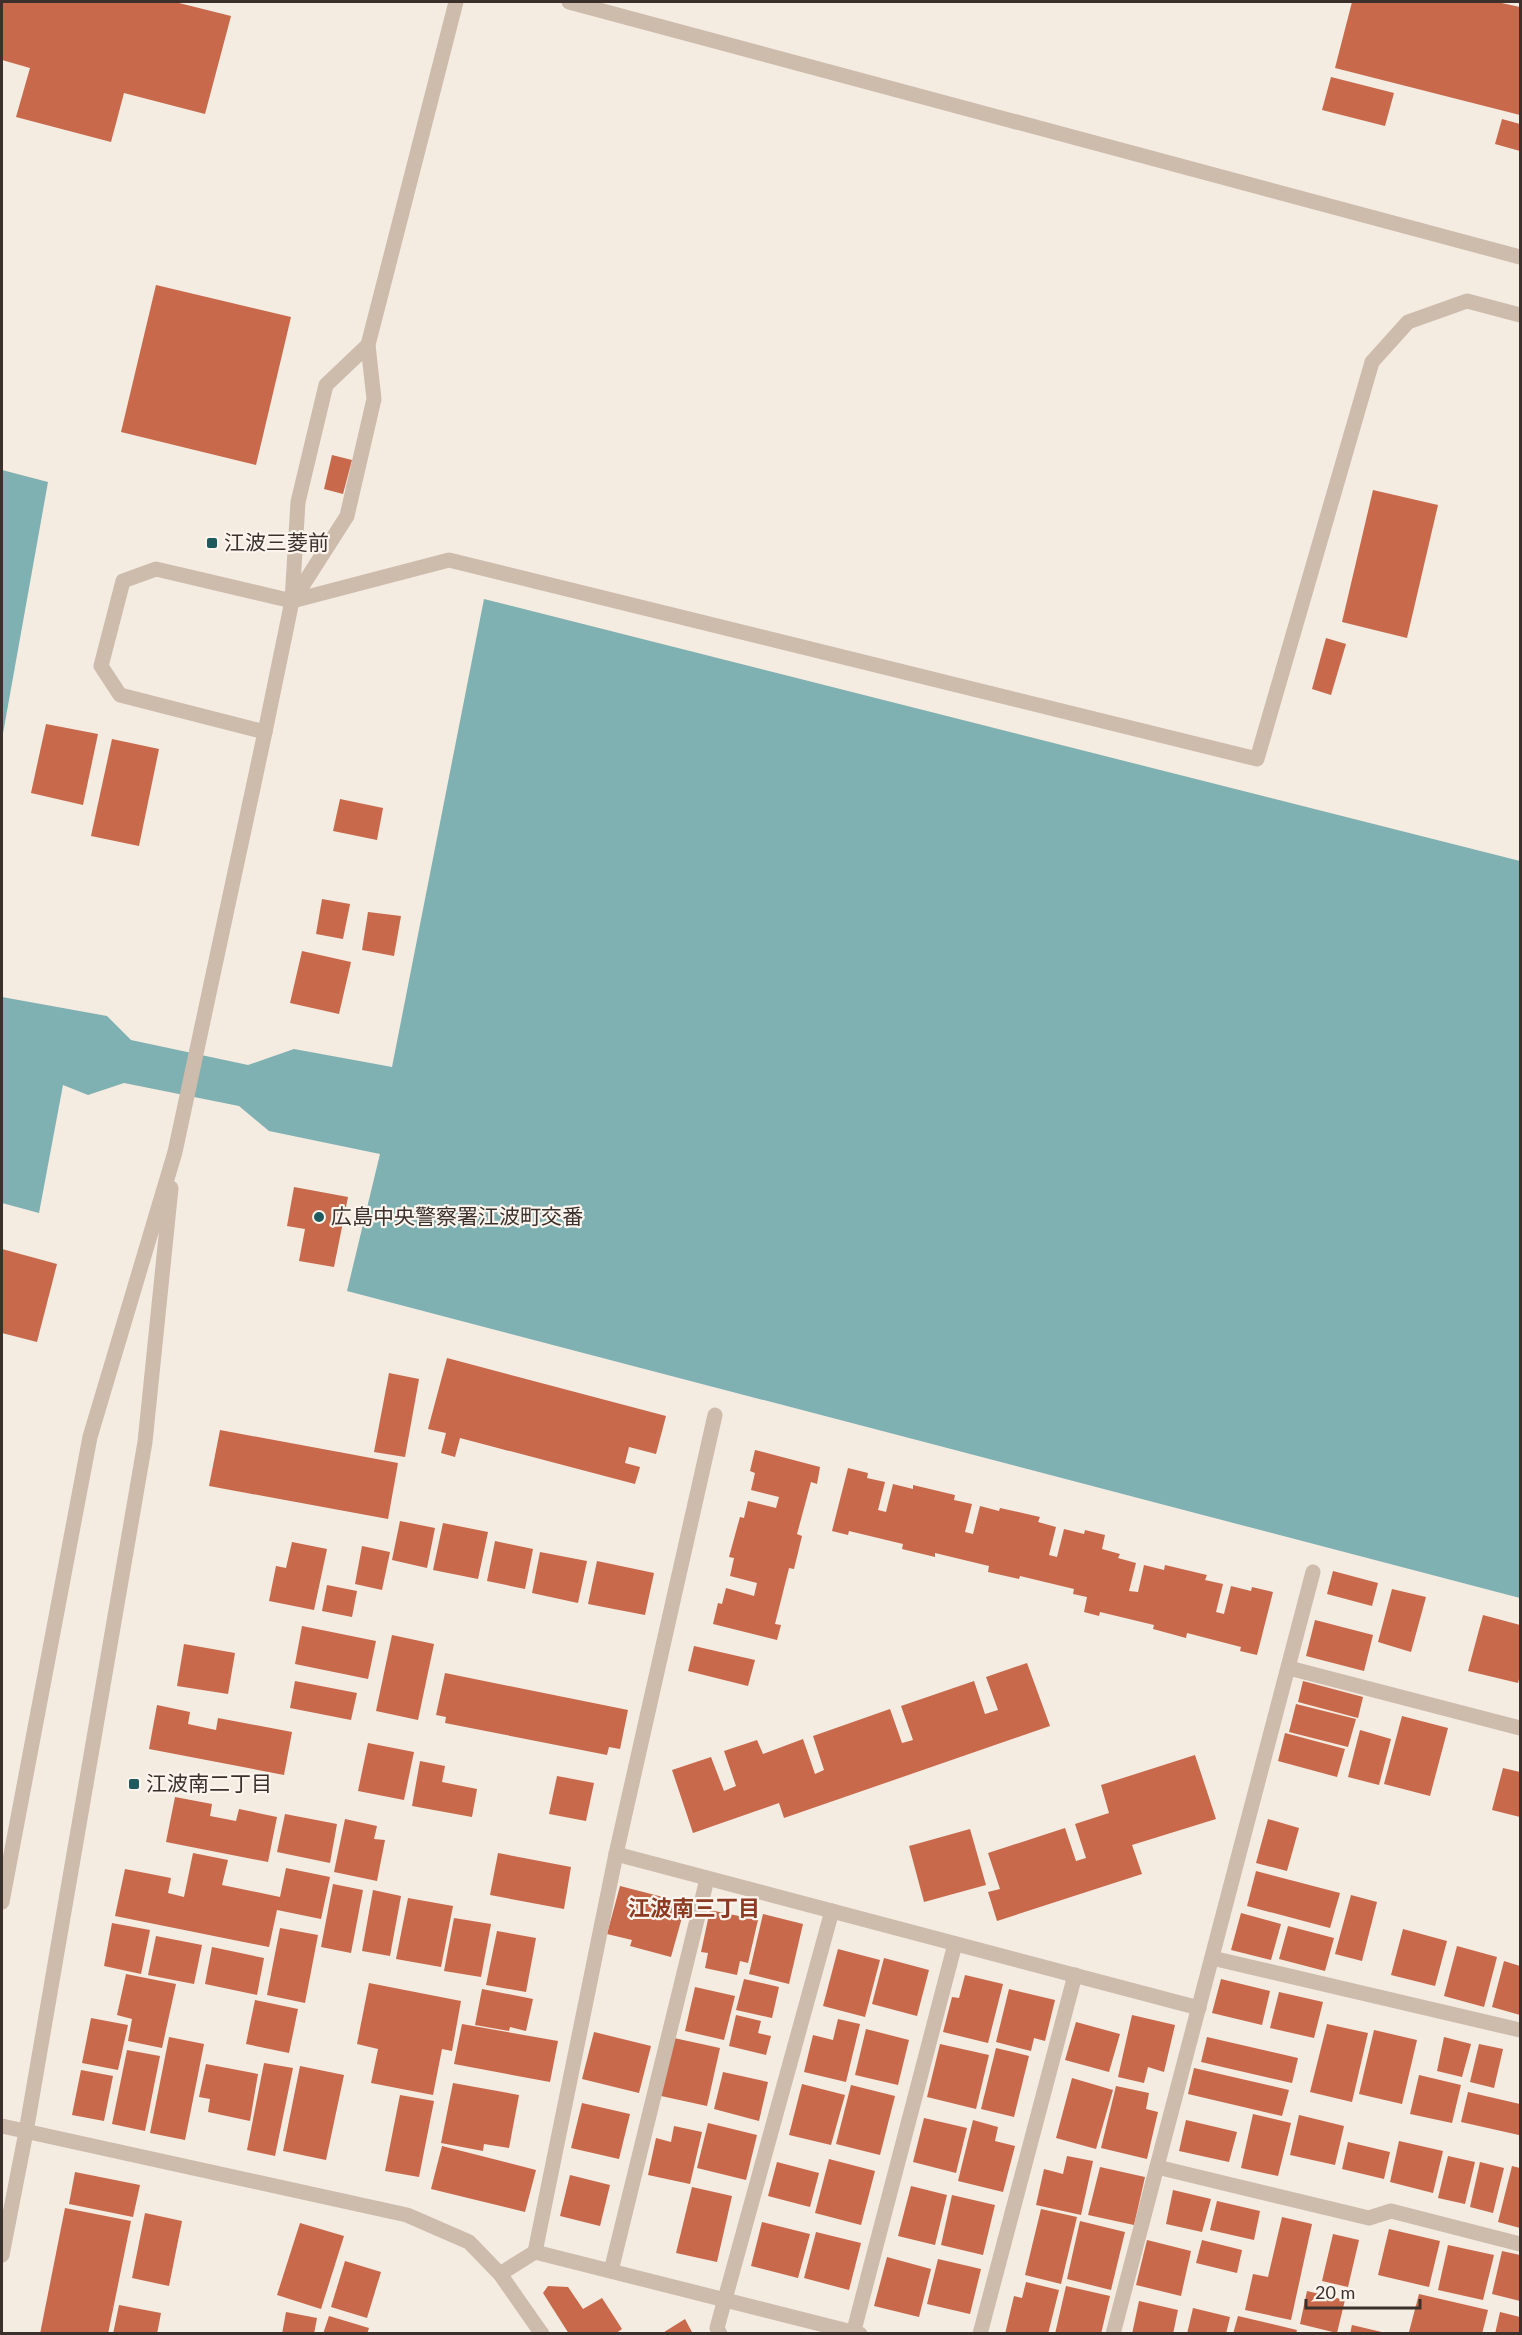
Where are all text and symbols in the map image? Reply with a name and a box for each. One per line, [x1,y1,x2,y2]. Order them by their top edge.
place label: 江波三菱前 [224,529,329,554]
marker: 江波三菱前 [205,536,219,550]
place label: 広島中央警察署江波町交番 [331,1203,583,1228]
marker: 広島中央警察署江波町交番 [312,1210,326,1224]
place label: 江波南二丁目 [146,1770,272,1795]
marker: 江波南二丁目 [127,1777,141,1791]
district label: 江波南三丁目 [628,1894,760,1921]
scale bar [1306,2272,1420,2310]
text: 20 m [1315,2281,1355,2303]

